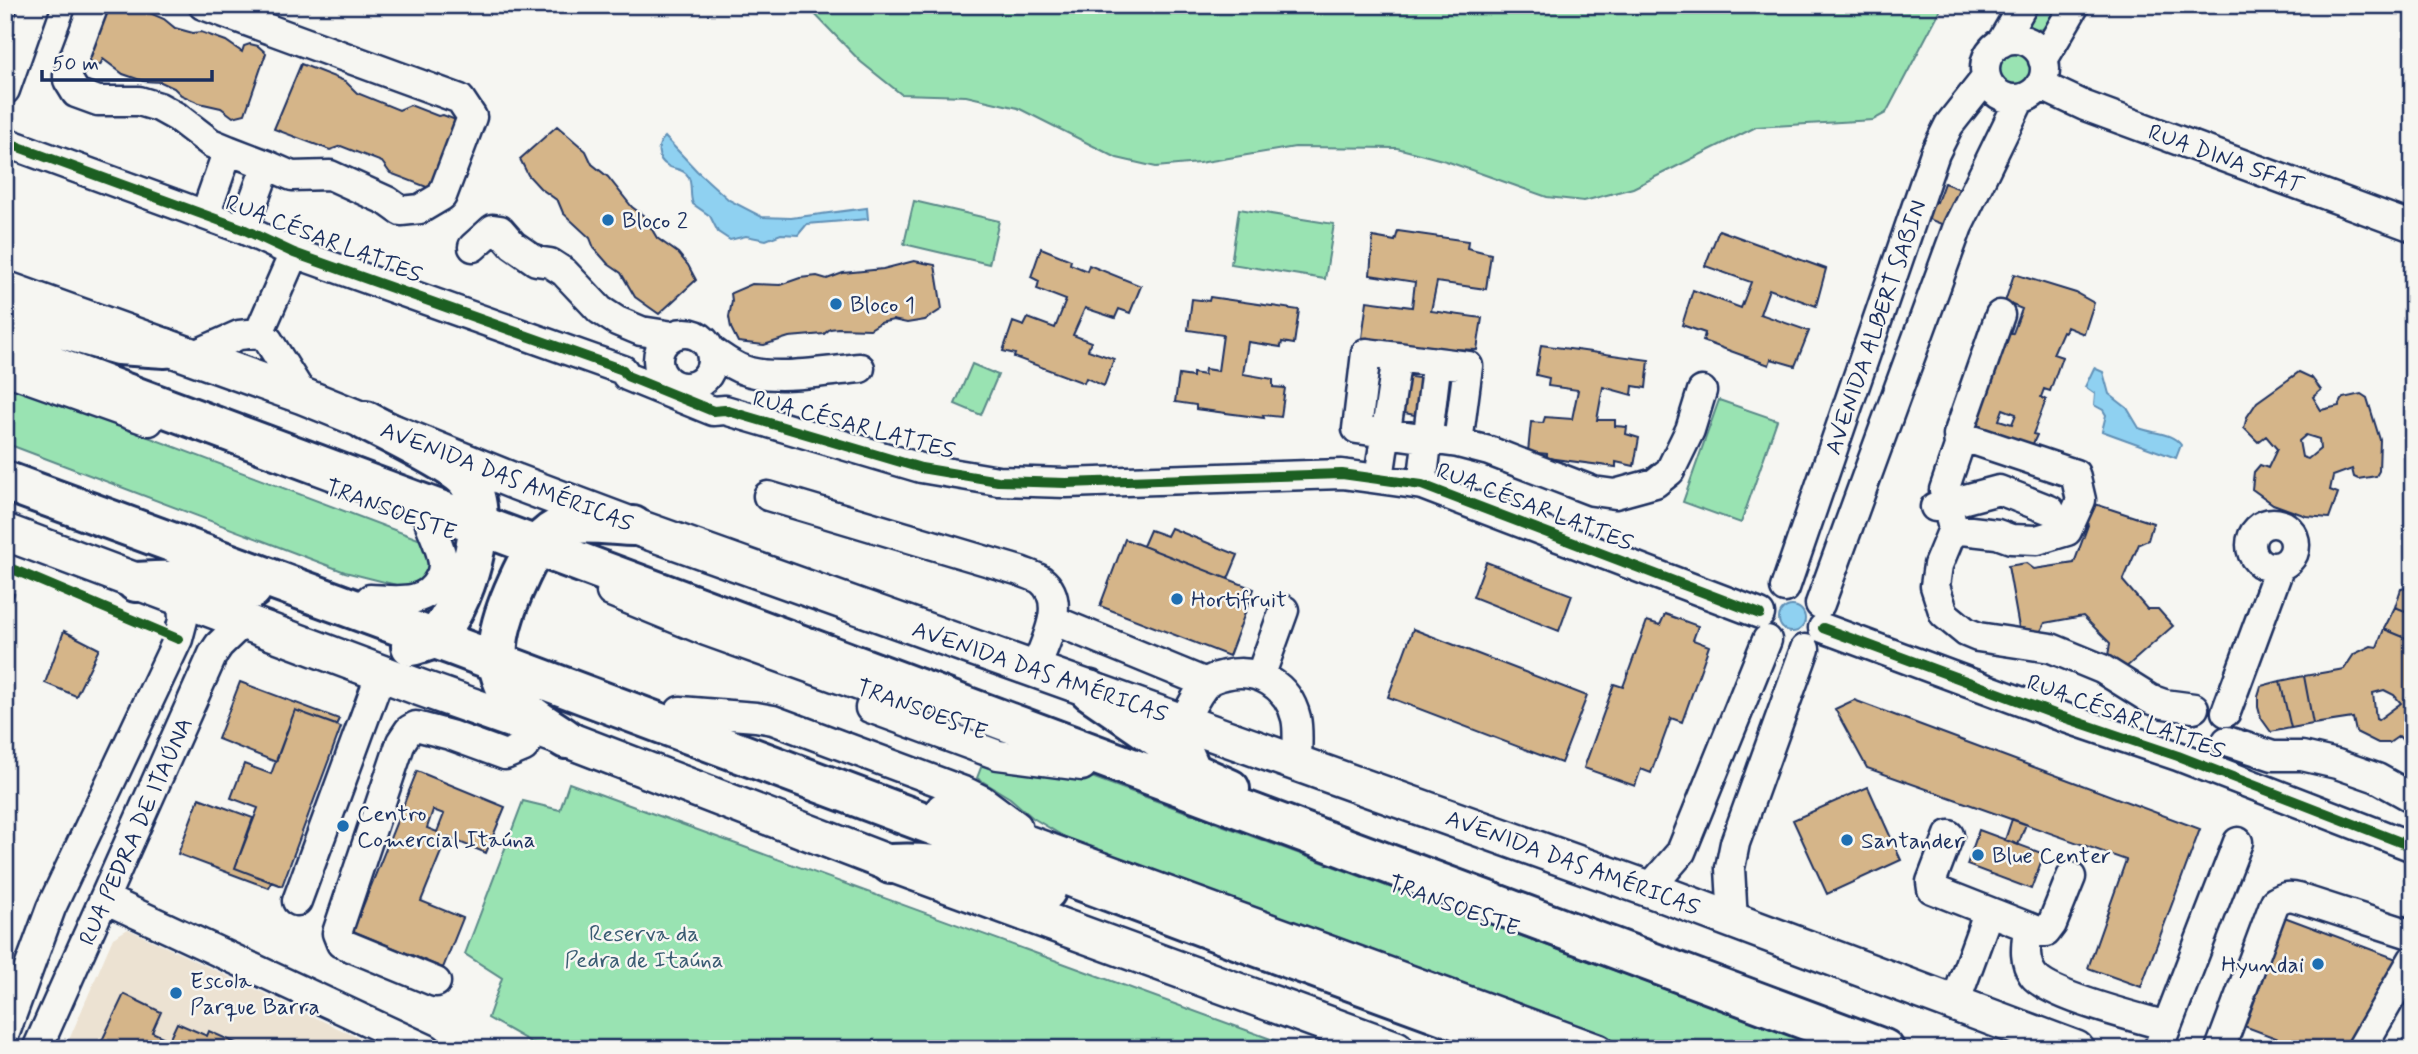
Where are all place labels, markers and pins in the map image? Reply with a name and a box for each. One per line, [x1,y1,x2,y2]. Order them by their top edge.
place label: Bloco 2 [622,207,688,237]
marker: Bloco 2 [600,212,616,228]
place label: Bloco 1 [850,291,915,321]
marker: Bloco 1 [828,296,844,312]
place label: Hortifruit [1191,586,1287,616]
marker: Hortifruit [1169,591,1185,607]
place label: Centro Comercial Itaúna [357,800,536,856]
marker: Centro Comercial Itaúna [335,818,351,834]
place label: Santander [1861,827,1965,857]
marker: Santander [1839,832,1855,848]
place label: Blue Center [1992,842,2111,872]
marker: Blue Center [1970,847,1986,863]
place label: Hyundai [2221,951,2304,981]
marker: Hyundai [2310,956,2326,972]
place label: Escola Parque Barra [190,967,320,1023]
marker: Escola Parque Barra [168,985,184,1001]

